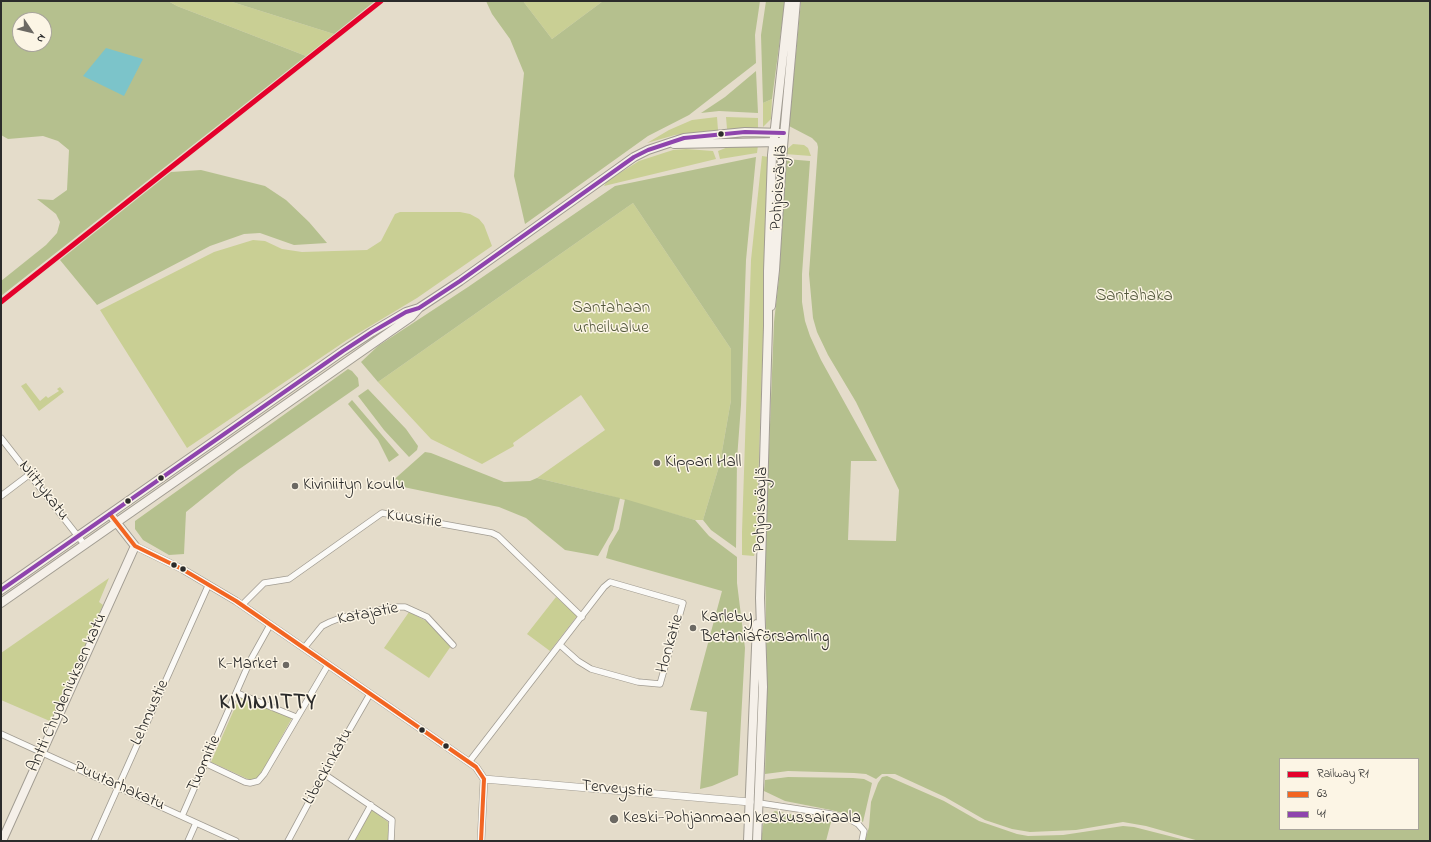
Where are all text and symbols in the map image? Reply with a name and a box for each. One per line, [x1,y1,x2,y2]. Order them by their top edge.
north arrow [12,12,52,52]
text: N [32,31,50,46]
unlabelled marker [716,129,726,139]
street label: Pohjoisväylä [767,145,793,231]
park label: Santahaka [1095,287,1173,307]
park label: Santahaan urheilualue [572,299,650,339]
place label: Kippari Hall [665,453,741,473]
street label: Niittykatu [13,457,73,525]
marker: Kippari Hall [652,458,662,468]
street label: Pohjoisväylä [750,467,774,553]
unlabelled marker [156,473,166,483]
place label: Kiviniityn koulu [303,476,405,496]
marker: Kiviniityn koulu [290,481,300,491]
unlabelled marker [123,496,133,506]
street label: Kuusitie [385,506,443,534]
unlabelled marker [169,560,179,570]
unlabelled marker [178,564,188,574]
street label: Katajatie [336,599,400,631]
place label: Karleby Betaniaförsamling [701,608,830,648]
street label: Antti Chydeniuksen katu [24,610,112,776]
street label: Honkatie [653,612,689,676]
marker: Karleby Betaniaförsamling [688,623,698,633]
place label: K-Market [218,655,278,675]
marker: K-Market [281,660,291,670]
street label: Lehmustie [127,677,175,749]
district label: KIVINIITTY [219,692,317,718]
street label: Libeckinkatu [300,725,358,809]
unlabelled marker [417,725,427,735]
street label: Tuomitie [184,733,226,795]
unlabelled marker [441,741,451,751]
street label: Puutarhakatu [70,758,168,816]
legend [1279,758,1419,830]
text: Railway R1 [1317,765,1369,783]
street label: Terveystie [580,777,654,803]
text: 63 [1317,785,1327,803]
text: 41 [1317,805,1326,823]
place label: Keski-Pohjanmaan keskussairaala [623,809,861,829]
marker: Keski-Pohjanmaan keskussairaala [608,813,620,825]

